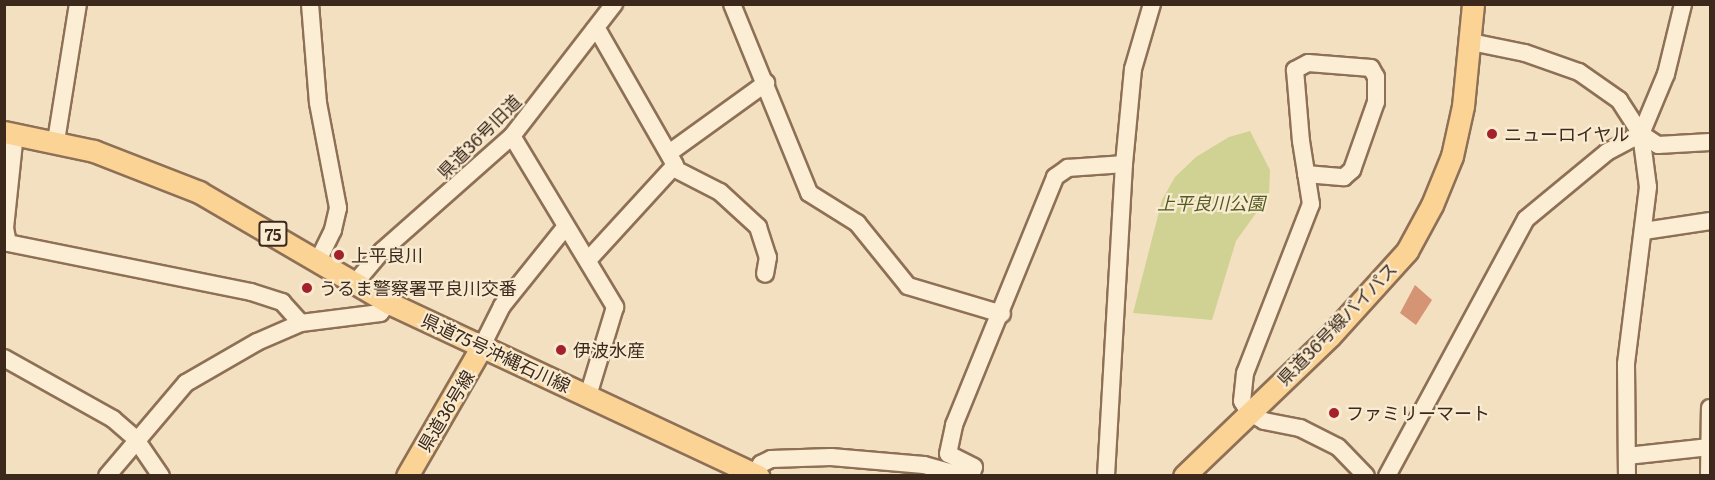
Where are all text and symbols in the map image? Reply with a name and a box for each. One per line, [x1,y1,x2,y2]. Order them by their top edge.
street label: 県道36号旧道 [433,91,525,183]
place label: ニューロイヤル [1504,123,1630,145]
marker: ニューロイヤル [1485,127,1499,141]
park label: 上平良川公園 [1157,192,1265,214]
road number: 75 [258,221,288,247]
place label: 上平良川 [351,244,423,266]
marker: 上平良川 [332,248,346,262]
street label: 県道36号線バイパス [1272,258,1402,390]
place label: うるま警察署平良川交番 [319,277,517,299]
marker: うるま警察署平良川交番 [300,281,314,295]
street label: 県道75号沖縄石川線 [418,309,574,397]
place label: 伊波水産 [573,339,645,361]
marker: 伊波水産 [554,343,568,357]
street label: 県道36号線 [413,366,479,456]
place label: ファミリーマート [1346,402,1490,424]
marker: ファミリーマート [1327,406,1341,420]

